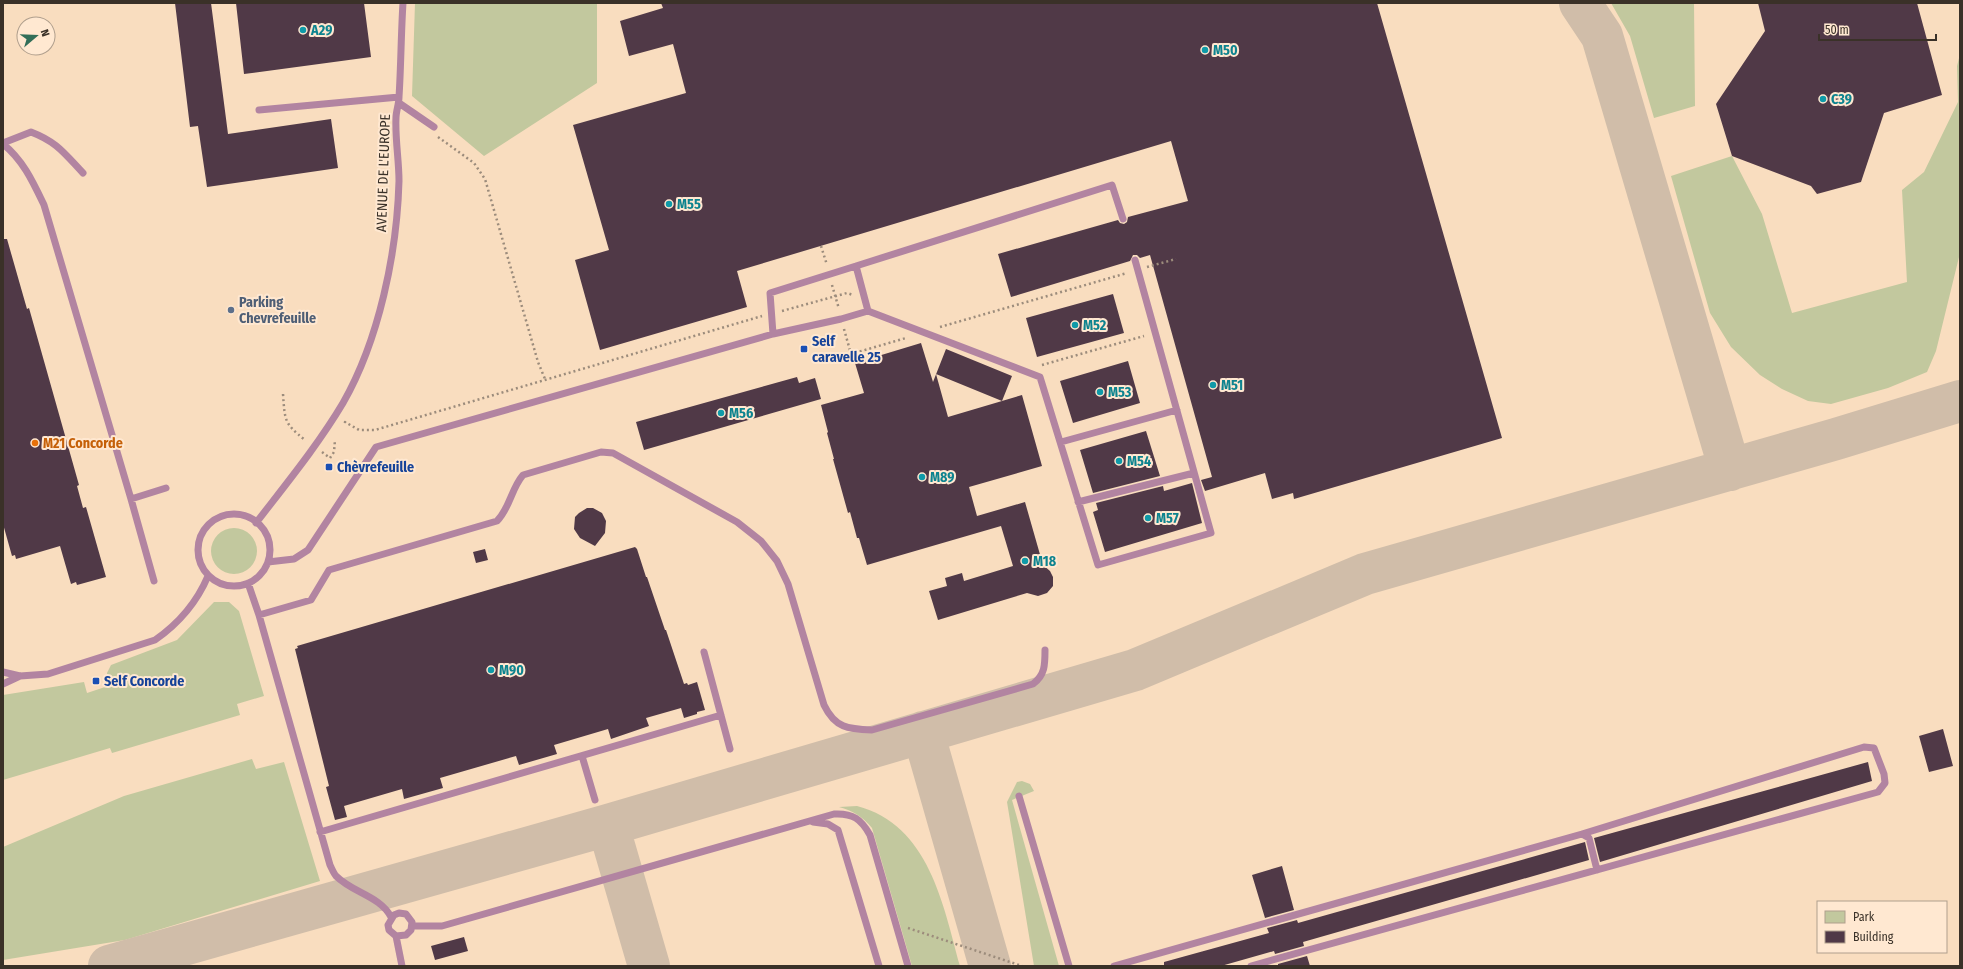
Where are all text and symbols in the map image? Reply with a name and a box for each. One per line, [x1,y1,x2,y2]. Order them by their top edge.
north arrow [16,16,56,56]
scale bar [1819,16,1936,42]
place label: A29 [310,22,332,39]
text: 50 m [1825,23,1849,37]
marker: A29 [298,25,308,35]
text: N [38,28,52,38]
place label: M50 [1213,42,1238,59]
marker: M50 [1200,45,1210,55]
place label: C39 [1831,91,1852,108]
marker: C39 [1818,94,1828,104]
street label: AVENUE DE L'EUROPE [373,113,394,232]
place label: M55 [677,196,701,213]
marker: M55 [664,199,674,209]
place label: Parking Chevrefeuille [239,294,316,327]
marker: Parking Chevrefeuille [226,305,236,315]
place label: M52 [1083,317,1107,334]
marker: M52 [1070,320,1080,330]
place label: Self caravelle 25 [812,333,881,366]
marker: Self caravelle 25 [799,344,809,354]
place label: M51 [1221,377,1243,394]
marker: M51 [1208,380,1218,390]
place label: M53 [1108,384,1132,401]
marker: M53 [1095,387,1105,397]
place label: M56 [729,405,753,422]
marker: M56 [716,408,726,418]
place label: M21 Concorde [43,435,123,452]
marker: M21 Concorde [30,438,40,448]
place label: M54 [1127,453,1151,470]
marker: M54 [1114,456,1124,466]
place label: Chèvrefeuille [337,459,414,476]
marker: Chèvrefeuille [324,462,334,472]
place label: M89 [930,469,955,486]
marker: M89 [917,472,927,482]
place label: M57 [1156,510,1179,527]
marker: M57 [1143,513,1153,523]
place label: M18 [1033,553,1057,570]
marker: M18 [1020,556,1030,566]
place label: M90 [499,662,524,679]
marker: M90 [486,665,496,675]
place label: Self Concorde [104,673,184,690]
marker: Self Concorde [91,676,101,686]
legend [1817,901,1947,953]
text: Park [1853,910,1875,924]
text: Building [1853,930,1894,944]

